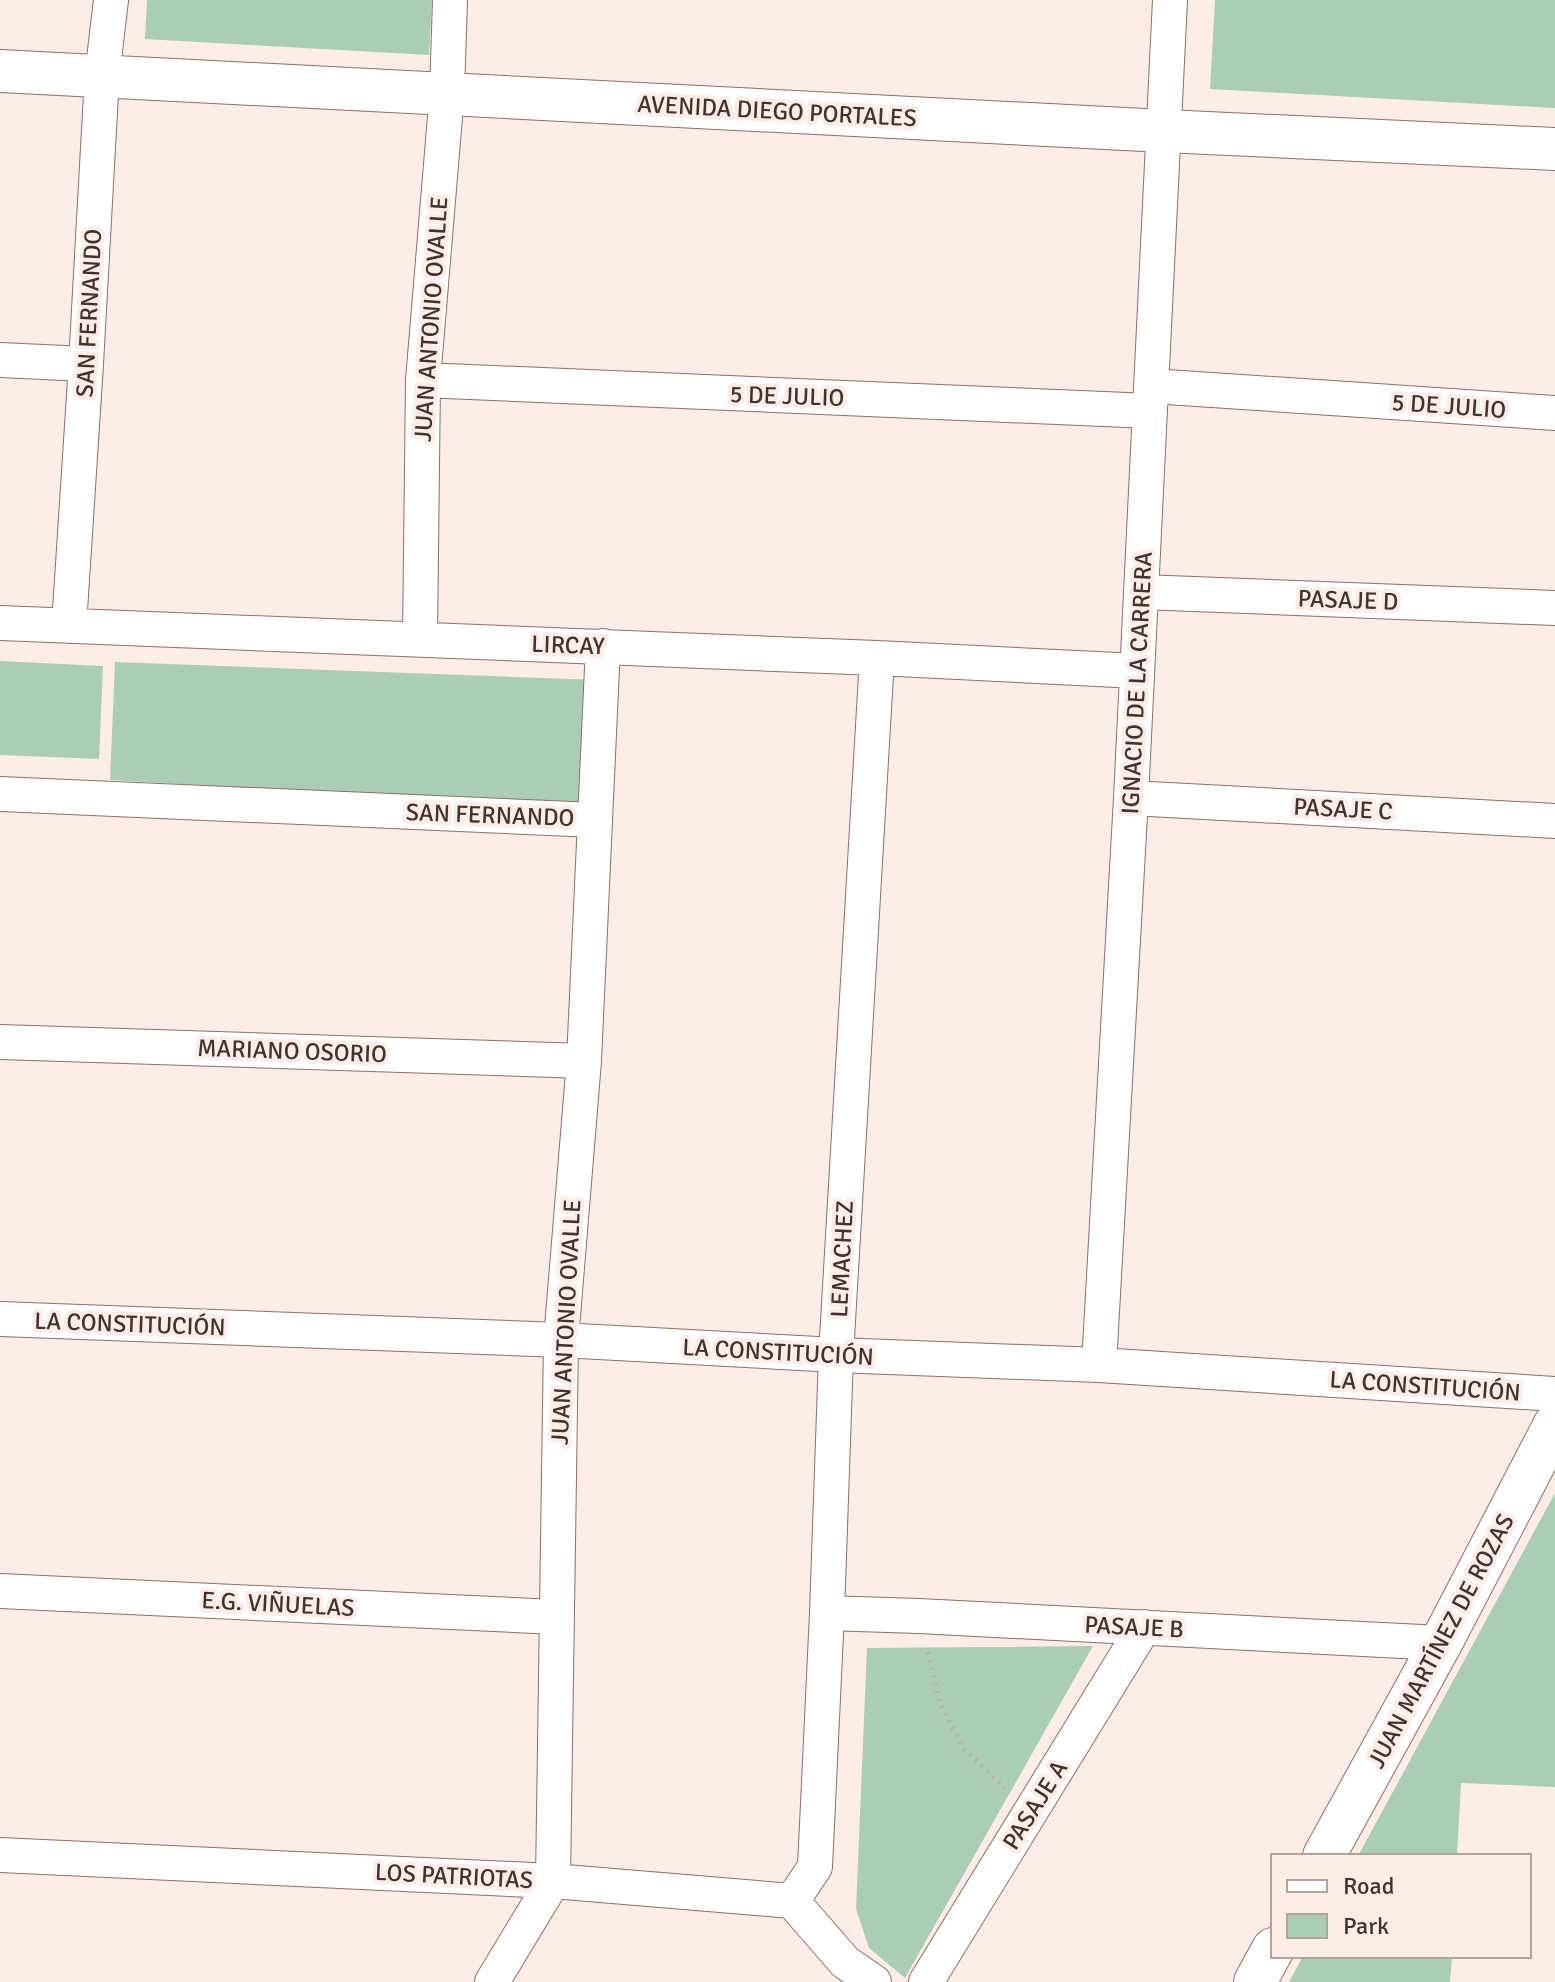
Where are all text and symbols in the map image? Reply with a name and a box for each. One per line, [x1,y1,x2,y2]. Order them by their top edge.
street label: AVENIDA DIEGO PORTALES [637,89,917,133]
street label: JUAN ANTONIO OVALLE [407,195,455,443]
street label: SAN FERNANDO [70,228,108,398]
street label: 5 DE JULIO [729,379,845,413]
street label: 5 DE JULIO [1391,387,1507,425]
street label: IGNACIO DE LA CARRERA [1115,551,1159,815]
street label: PASAJE D [1297,583,1399,617]
street label: LIRCAY [531,629,605,661]
street label: PASAJE C [1293,791,1393,827]
street label: SAN FERNANDO [405,797,575,833]
street label: MARIANO OSORIO [197,1033,387,1069]
street label: JUAN ANTONIO OVALLE [545,1198,587,1446]
street label: LEMACHEZ [824,1200,860,1318]
street label: LA CONSTITUCIÓN [34,1306,226,1342]
street label: LA CONSTITUCIÓN [682,1332,874,1372]
street label: LA CONSTITUCIÓN [1328,1364,1522,1408]
street label: JUAN MARTÍNEZ DE ROZAS [1361,1509,1521,1773]
street label: E.G. VIÑUELAS [201,1585,355,1623]
street label: PASAJE B [1084,1609,1184,1645]
street label: PASAJE A [996,1755,1074,1855]
legend [1271,1854,1531,1958]
street label: LOS PATRIOTAS [374,1857,534,1895]
text: Road [1343,1871,1394,1901]
text: Park [1343,1911,1389,1941]

